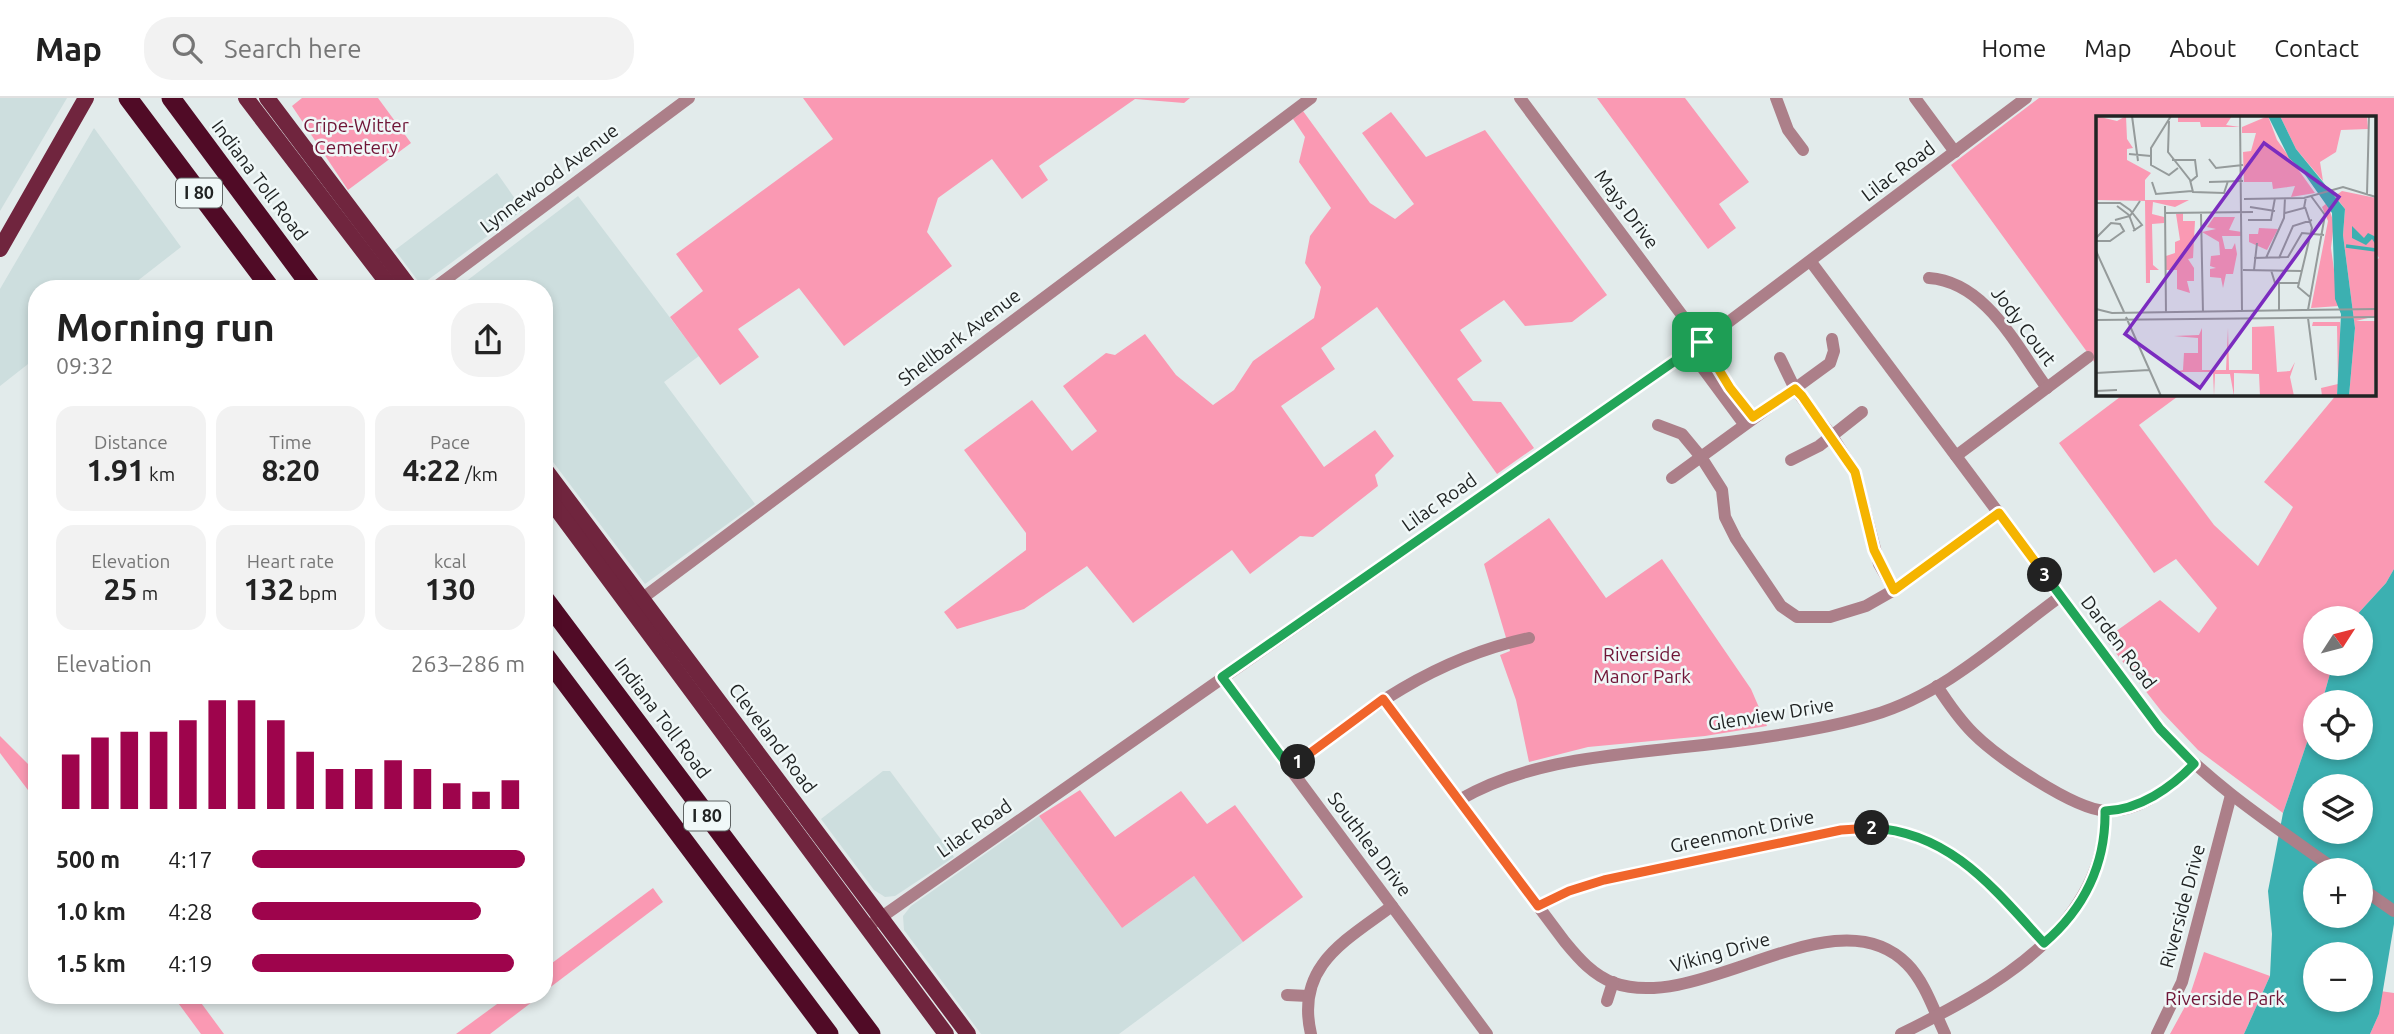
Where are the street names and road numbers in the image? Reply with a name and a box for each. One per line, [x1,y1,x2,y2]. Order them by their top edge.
street label: Indiana Toll Road [208,115,312,245]
street label: Lynnewood Avenue [476,119,622,237]
street label: Lilac Road [1857,136,1939,206]
street label: Mays Drive [1590,165,1664,253]
road number: I 80 [176,178,222,208]
street label: Jody Court [1987,282,2061,370]
street label: Shellbark Avenue [894,284,1024,390]
street label: Lilac Road [1397,468,1481,536]
street label: Darden Road [2077,591,2161,693]
street label: Indiana Toll Road [611,653,715,783]
street label: Cleveland Road [725,679,821,797]
street label: Glenview Drive [1706,693,1836,735]
street label: Southlea Drive [1324,788,1416,900]
street label: Lilac Road [932,794,1016,862]
road number: I 80 [684,802,730,830]
street label: Greenmont Drive [1668,805,1816,857]
street label: Riverside Drive [2155,842,2209,970]
street label: Viking Drive [1668,927,1772,977]

